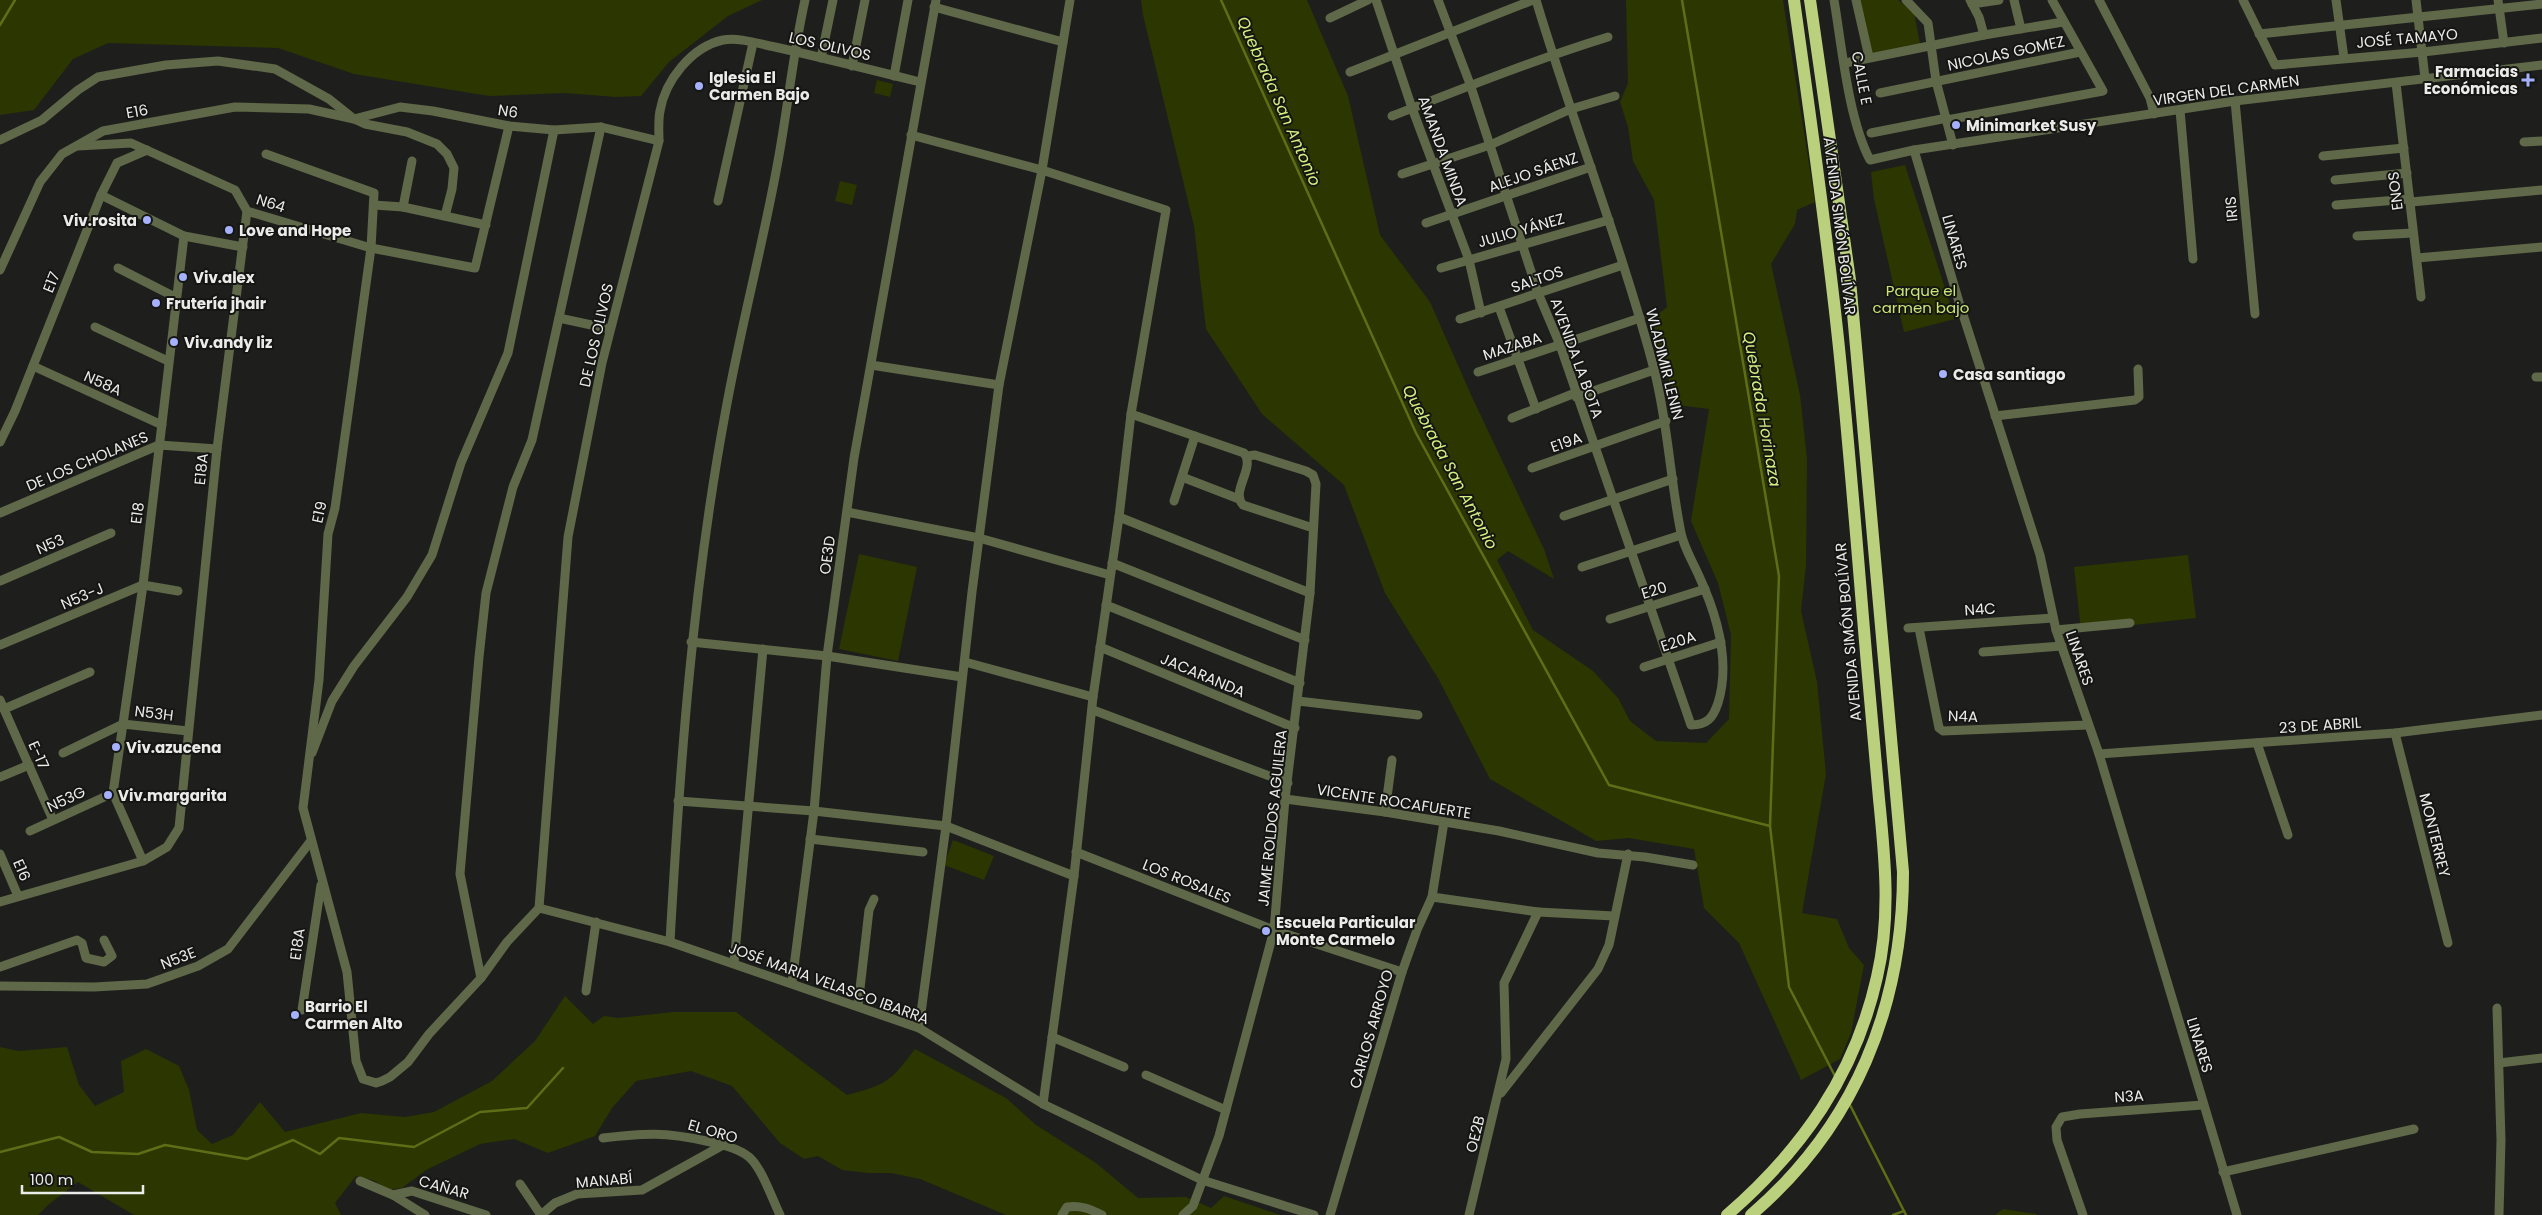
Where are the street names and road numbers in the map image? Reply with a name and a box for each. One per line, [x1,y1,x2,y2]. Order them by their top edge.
street label: JOSÉ TAMAYO [2355,23,2459,53]
street label: LOS OLIVOS [787,26,873,66]
street label: NICOLAS GOMEZ [1946,30,2066,76]
street label: CALLE E [1847,49,1877,107]
street label: VIRGEN DEL CARMEN [2151,69,2301,111]
street label: AMANDA MINDA [1413,93,1473,209]
street label: E16 [124,99,150,123]
street label: N6 [496,99,520,123]
street label: AVENIDA SIMÓN BOLÍVAR [1819,136,1861,316]
street label: ALEJO SÁENZ [1485,147,1581,197]
street label: ENOS [2382,170,2408,212]
street label: N64 [254,188,288,218]
street label: IRIS [2219,195,2243,223]
street label: JULIO YÁNEZ [1475,208,1567,252]
street label: LINARES [1937,212,1973,272]
street label: SALTOS [1508,260,1566,298]
street label: E17 [37,268,65,296]
street label: DE LOS OLIVOS [574,281,618,389]
street label: AVENIDA LA BOTA [1545,295,1609,421]
street label: WLADIMIR LENIN [1641,306,1689,422]
street label: MAZABA [1480,327,1544,365]
street label: N58A [81,365,125,401]
street label: DE LOS CHOLANES [23,426,151,496]
street label: E19A [1547,427,1585,457]
street label: E18A [189,452,213,486]
street label: E19 [306,499,332,525]
street label: E18 [125,501,149,525]
street label: N53 [33,529,67,559]
street label: OE3D [814,534,840,576]
street label: AVENIDA SIMÓN BOLÍVAR [1830,542,1866,722]
street label: E20 [1639,576,1669,604]
street label: N53-J [57,578,107,614]
street label: N4C [1964,597,1996,621]
street label: E20A [1658,625,1698,657]
street label: LINARES [2061,628,2099,688]
street label: JACARANDA [1157,648,1249,702]
street label: N53H [133,700,175,726]
street label: N4A [1948,705,1978,727]
street label: 23 DE ABRIL [2278,712,2362,738]
street label: JAIME ROLDOS AGUILERA [1252,728,1292,908]
street label: E-17 [24,738,54,772]
street label: VICENTE ROCAFUERTE [1315,778,1473,824]
street label: N53G [43,781,89,817]
street label: MONTERREY [2414,791,2456,879]
street label: LOS ROSALES [1140,854,1234,908]
street label: E16 [8,856,36,884]
street label: E18A [284,927,310,961]
street label: JOSÉ MARIA VELASCO IBARRA [726,937,932,1029]
street label: N53E [157,942,199,974]
street label: CARLOS ARROYO [1344,967,1398,1091]
street label: LINARES [2182,1015,2218,1075]
street label: N3A [2114,1084,2144,1108]
street label: OE2B [1460,1113,1490,1155]
street label: EL ORO [686,1114,741,1148]
street label: MANABÍ [575,1167,633,1193]
street label: CAÑAR [416,1170,472,1204]

